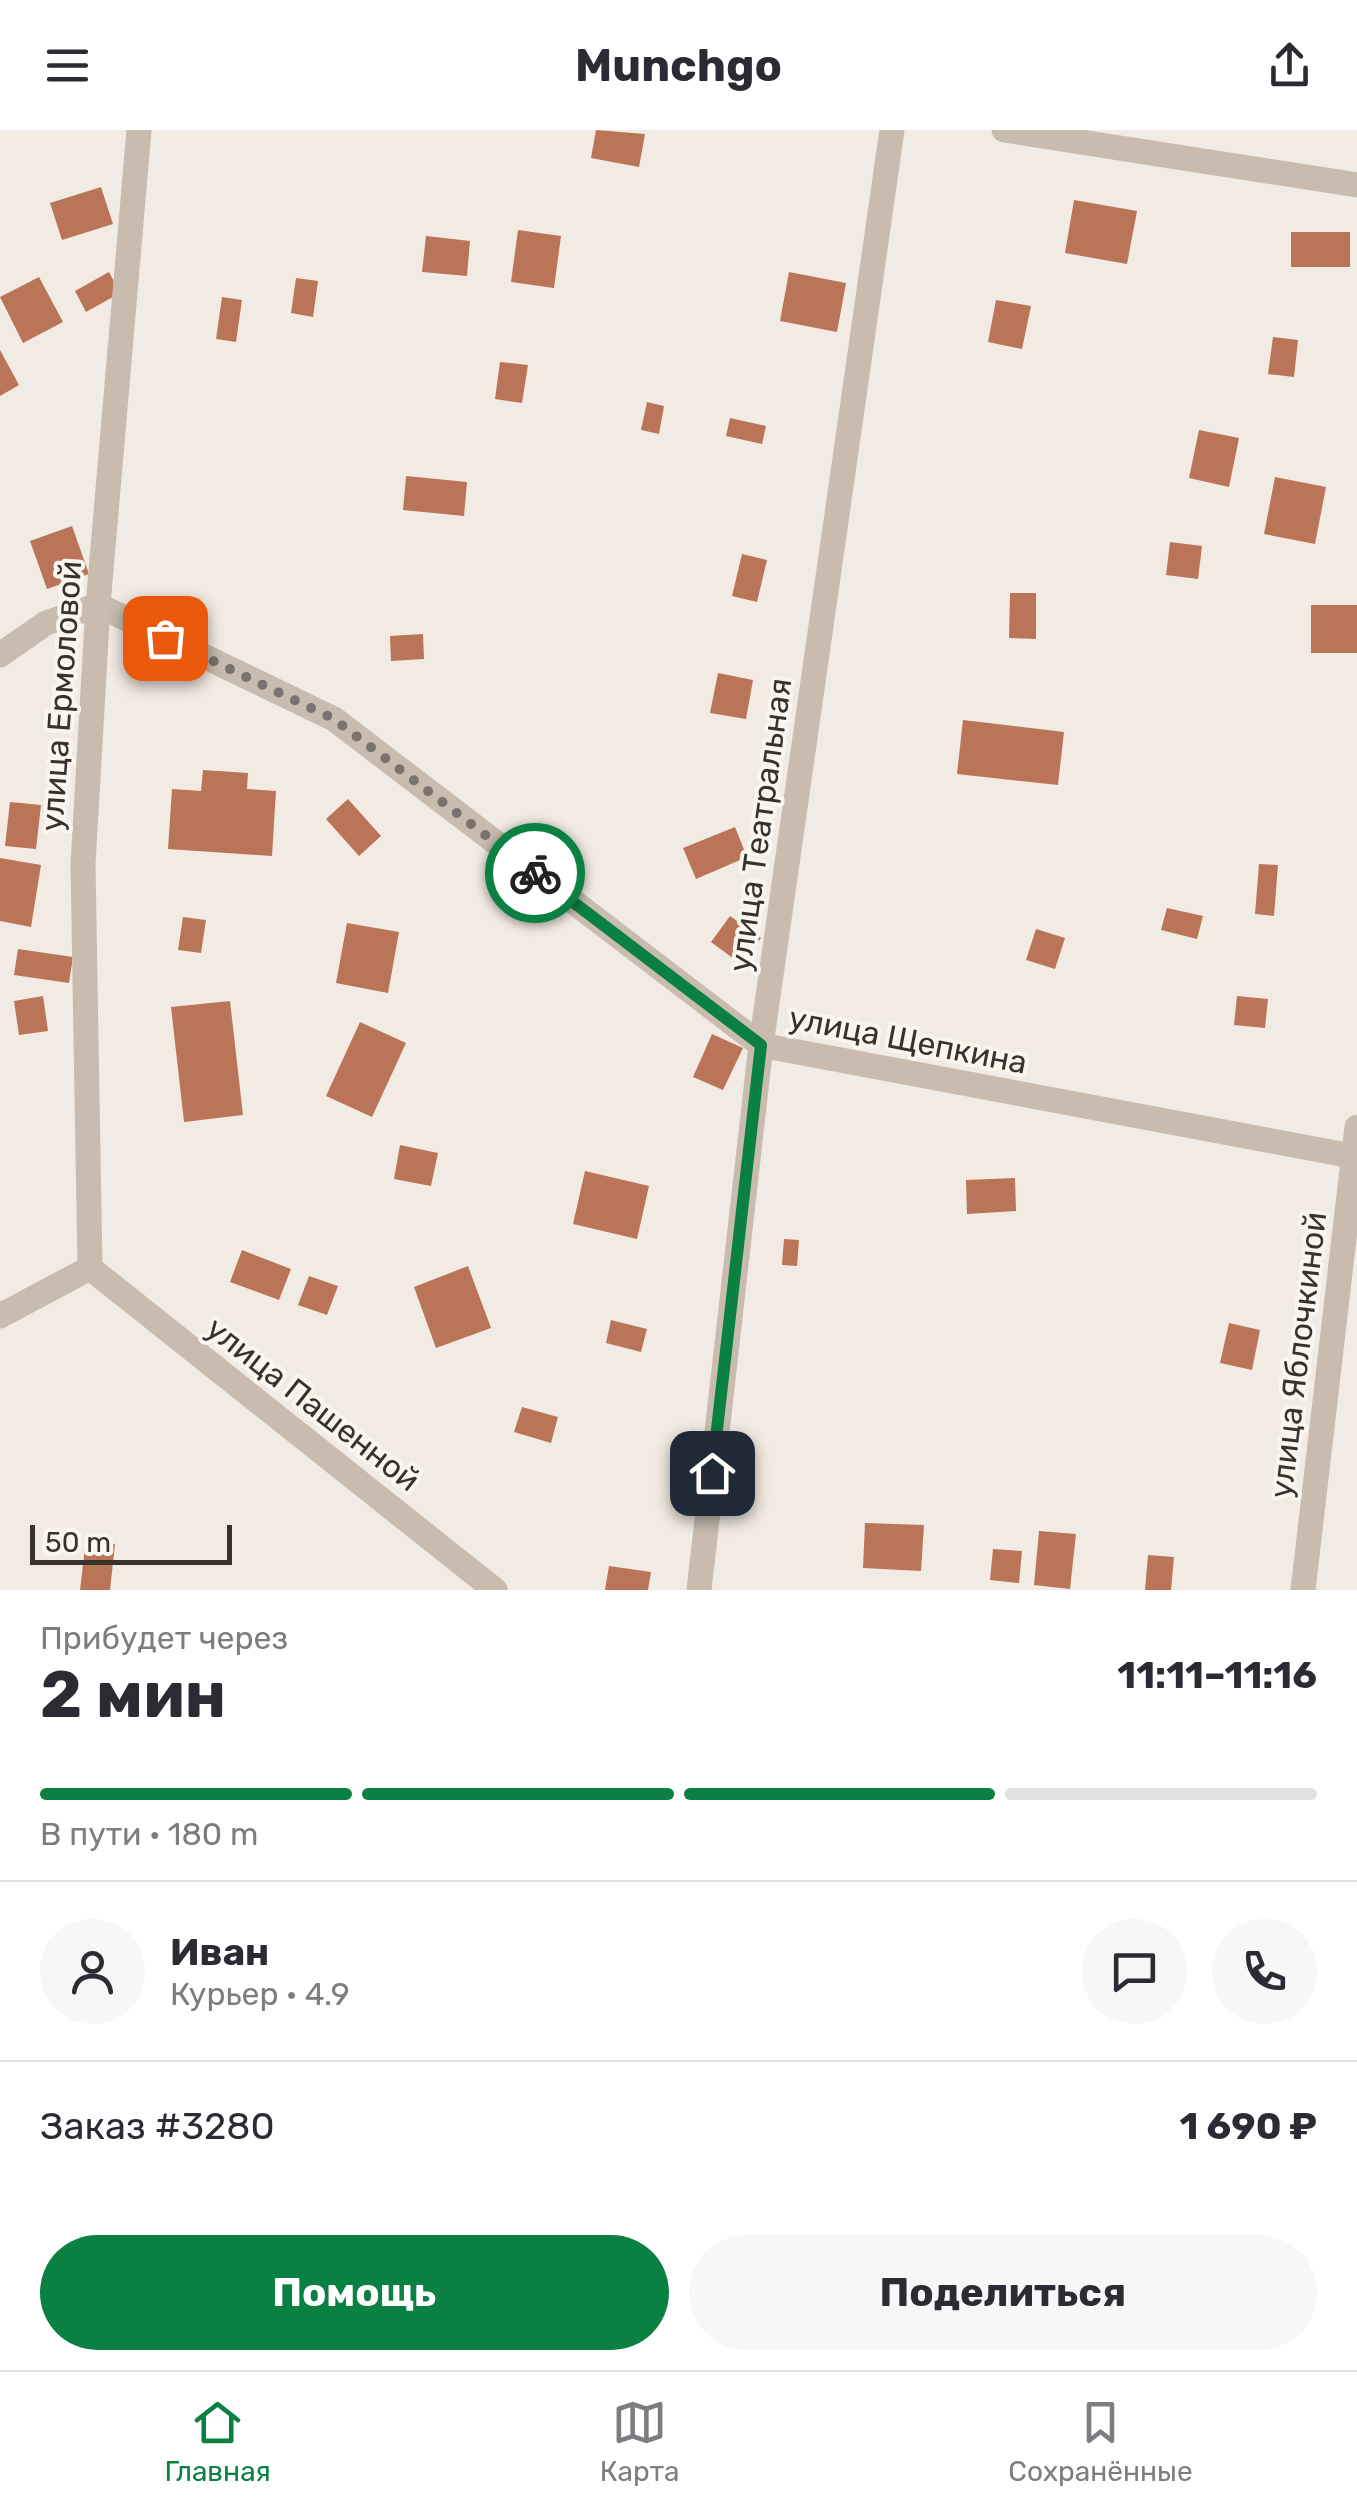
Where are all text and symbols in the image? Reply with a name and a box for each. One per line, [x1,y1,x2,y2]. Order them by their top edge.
icon: menu [40,38,95,93]
icon: share [1262,38,1317,93]
text: Munchgo [575,39,782,92]
street label: улица Ермоловой [33,560,89,832]
pin [123,596,208,681]
icon: bag [138,611,193,666]
street label: улица Театральная [721,676,799,974]
courier [485,823,585,923]
icon: bike [508,846,563,901]
street label: улица Щепкина [786,998,1030,1082]
street label: улица Яблочкиной [1262,1210,1334,1500]
street label: улица Пашенной [199,1309,427,1499]
pin [670,1431,755,1516]
icon: home [685,1446,740,1501]
scale bar [30,1520,232,1564]
text: 50 m [45,1526,111,1559]
text: Прибудет через [40,1619,288,1657]
text: 11:11–11:16 [1117,1652,1317,1698]
text: 2 мин [40,1656,226,1733]
text: В пути · 180 m [40,1815,258,1853]
button: person [40,1919,145,2024]
button: chat [1082,1919,1187,2024]
button: phone [1212,1919,1317,2024]
text: Иван [170,1929,269,1975]
text: Курьер · 4.9 [170,1975,350,2013]
text: Заказ #3280 [40,2103,275,2149]
text: 1 690 ₽ [1180,2103,1317,2149]
button: Помощь [40,2235,669,2350]
button: Поделиться [689,2235,1317,2350]
tab: Главная [164,2395,271,2488]
tab: Карта [600,2395,680,2488]
tab: Сохранённые [1008,2395,1193,2488]

